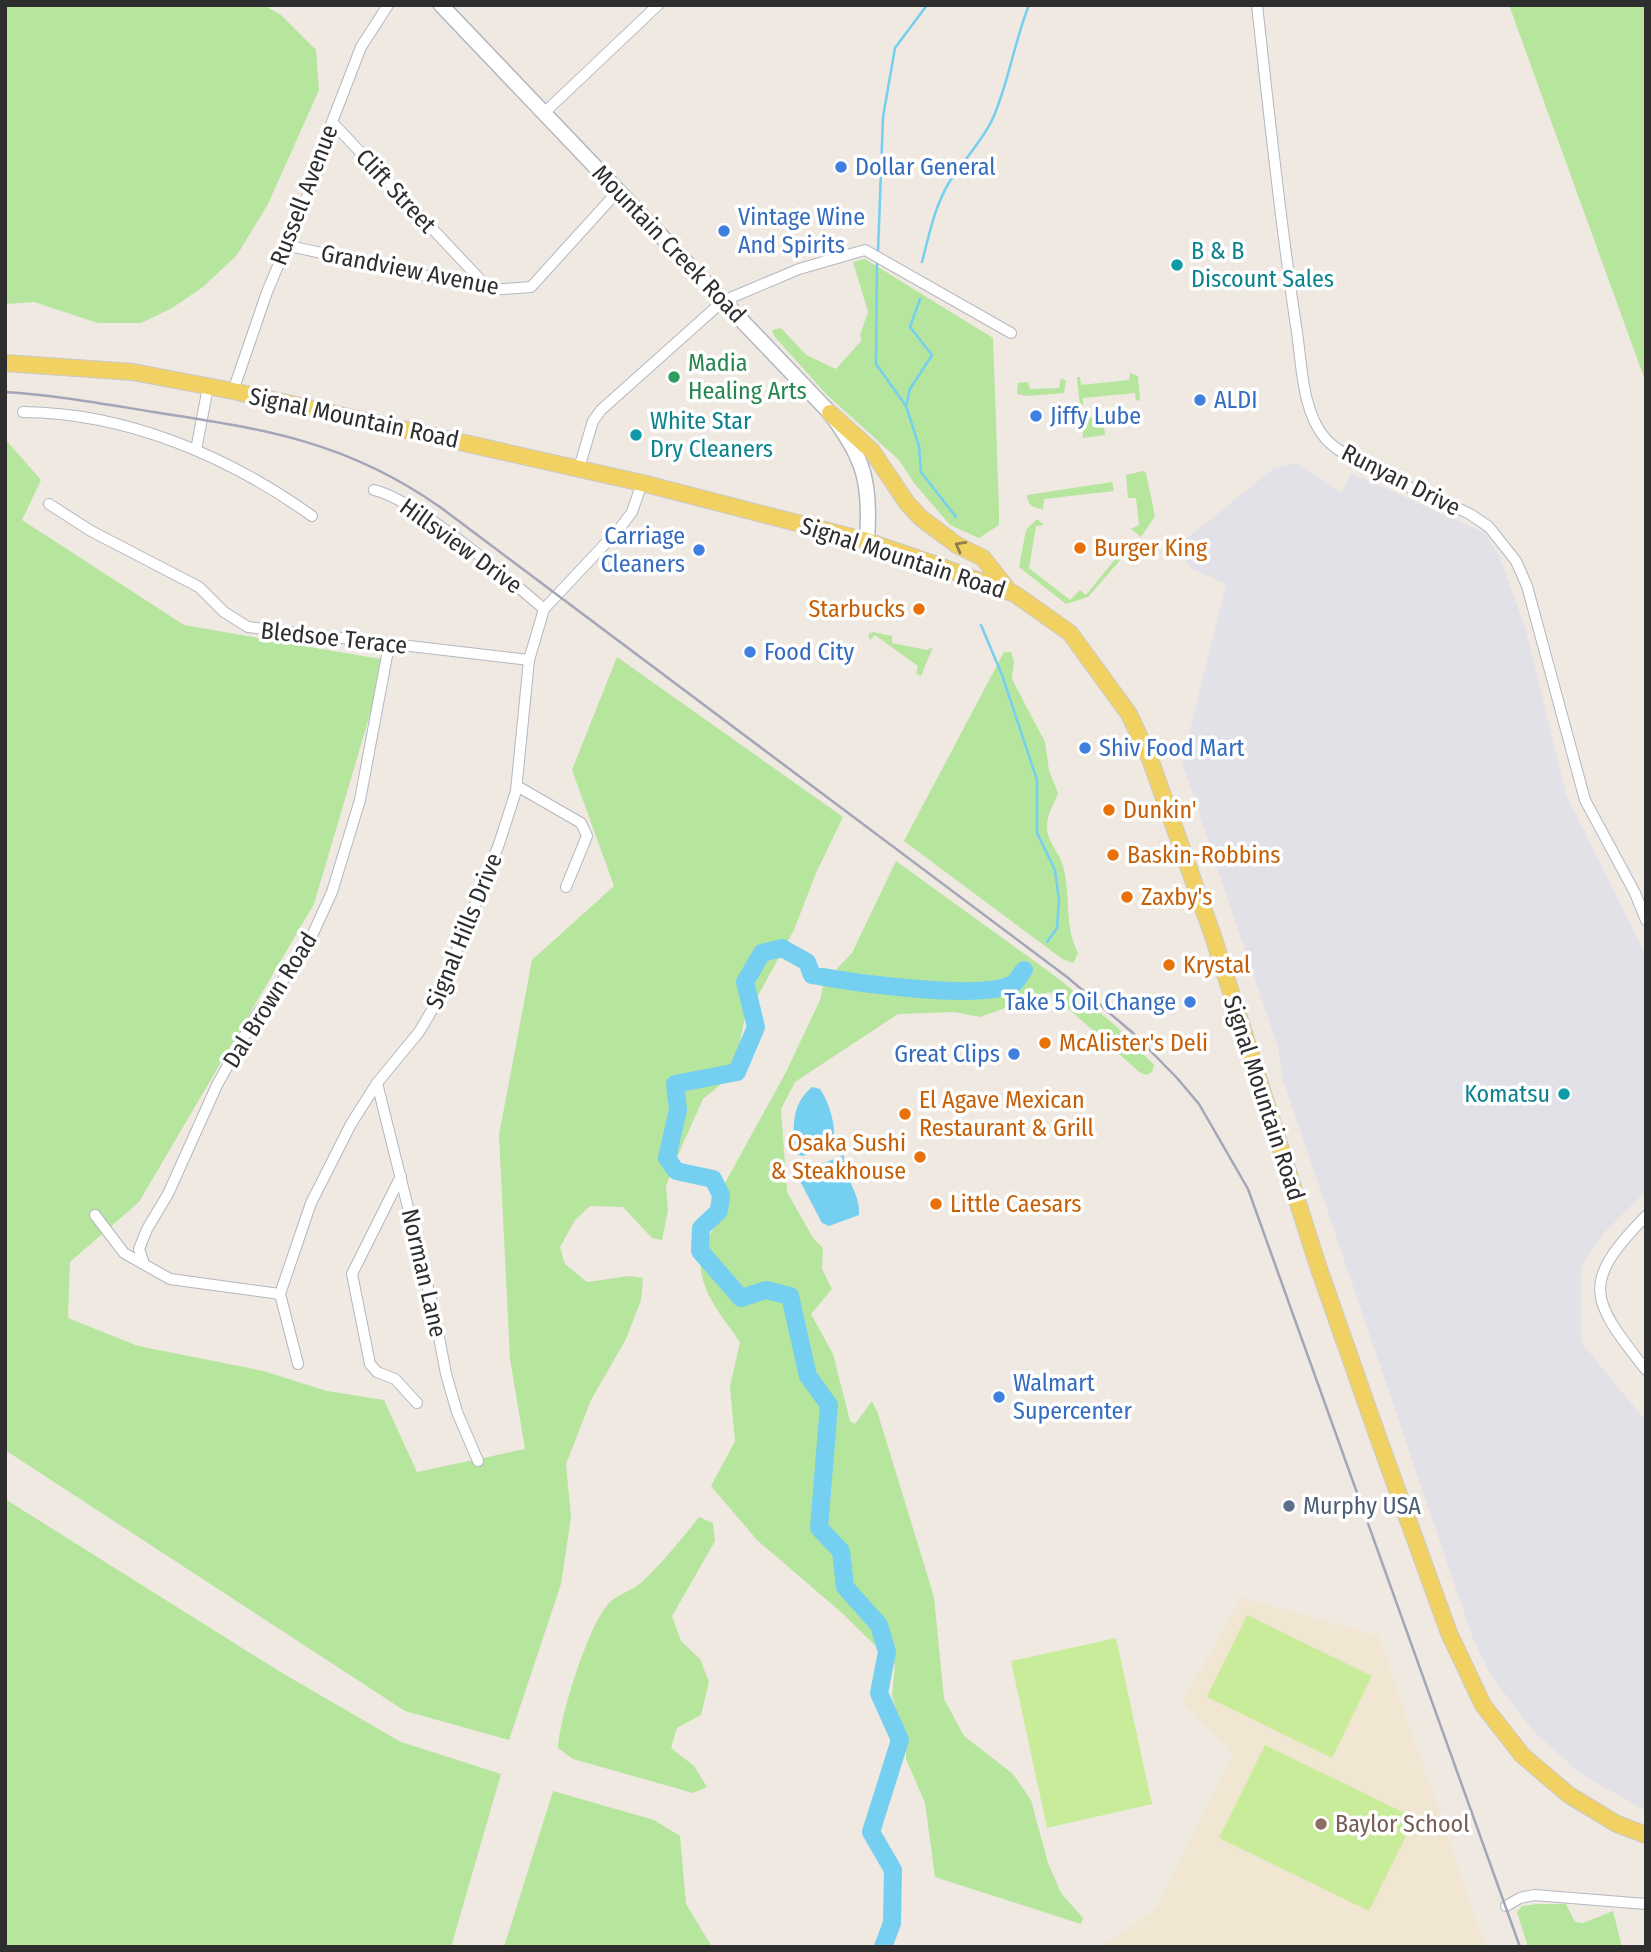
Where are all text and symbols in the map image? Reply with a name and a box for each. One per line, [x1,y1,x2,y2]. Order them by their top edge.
street label: Russell Avenue [264,121,344,269]
street label: Clift Street [350,143,442,239]
place label: Dollar General [855,153,996,181]
street label: Mountain Creek Road [587,159,751,329]
marker: Dollar General [833,159,849,175]
place label: Vintage Wine And Spirits [738,203,865,259]
marker: Vintage Wine And Spirits [716,223,732,239]
place label: B & B Discount Sales [1191,237,1334,293]
street label: Grandview Avenue [319,239,501,301]
marker: B & B Discount Sales [1169,257,1185,273]
place label: Madia Healing Arts [688,349,807,405]
marker: Madia Healing Arts [666,369,682,385]
street label: Signal Mountain Road [247,382,461,454]
place label: ALDI [1214,386,1258,414]
marker: ALDI [1192,392,1208,408]
place label: Jiffy Lube [1050,402,1141,430]
place label: White Star Dry Cleaners [650,407,773,463]
marker: Jiffy Lube [1028,408,1044,424]
marker: White Star Dry Cleaners [628,427,644,443]
street label: Runyan Drive [1337,438,1465,522]
street label: Hillsview Drive [395,492,527,600]
street label: Signal Mountain Road [797,512,1009,604]
place label: Carriage Cleaners [601,522,685,578]
place label: Burger King [1094,534,1208,562]
marker: Burger King [1072,540,1088,556]
one-way arrow [955,541,967,554]
marker: Carriage Cleaners [691,542,707,558]
place label: Starbucks [808,595,905,623]
marker: Starbucks [911,601,927,617]
street label: Bledsoe Terace [259,616,409,660]
place label: Food City [764,638,854,666]
marker: Food City [742,644,758,660]
place label: Shiv Food Mart [1099,734,1245,762]
marker: Shiv Food Mart [1077,740,1093,756]
place label: Dunkin' [1123,796,1197,824]
marker: Dunkin' [1101,802,1117,818]
place label: Baskin-Robbins [1127,841,1281,869]
marker: Baskin-Robbins [1105,847,1121,863]
street label: Signal Hills Drive [420,849,508,1013]
place label: Zaxby's [1141,883,1212,911]
marker: Zaxby's [1119,889,1135,905]
street label: Dal Brown Road [217,927,323,1073]
place label: Krystal [1183,951,1250,979]
marker: Krystal [1161,957,1177,973]
place label: Take 5 Oil Change [1004,988,1176,1016]
street label: Signal Mountain Road [1218,992,1310,1204]
marker: Take 5 Oil Change [1182,994,1198,1010]
place label: McAlister's Deli [1059,1029,1208,1057]
marker: McAlister's Deli [1037,1035,1053,1051]
place label: Great Clips [894,1040,1000,1068]
marker: Great Clips [1006,1046,1022,1062]
place label: Komatsu [1464,1080,1550,1108]
place label: El Agave Mexican Restaurant & Grill [919,1086,1094,1142]
marker: Komatsu [1556,1086,1572,1102]
marker: El Agave Mexican Restaurant & Grill [897,1106,913,1122]
place label: Osaka Sushi & Steakhouse [770,1129,906,1185]
marker: Osaka Sushi & Steakhouse [912,1149,928,1165]
place label: Little Caesars [950,1190,1082,1218]
marker: Little Caesars [928,1196,944,1212]
street label: Norman Lane [396,1206,452,1340]
place label: Walmart Supercenter [1013,1369,1132,1425]
marker: Walmart Supercenter [991,1389,1007,1405]
place label: Murphy USA [1303,1492,1421,1520]
marker: Murphy USA [1281,1498,1297,1514]
place label: Baylor School [1335,1810,1470,1838]
marker: Baylor School [1313,1816,1329,1832]

